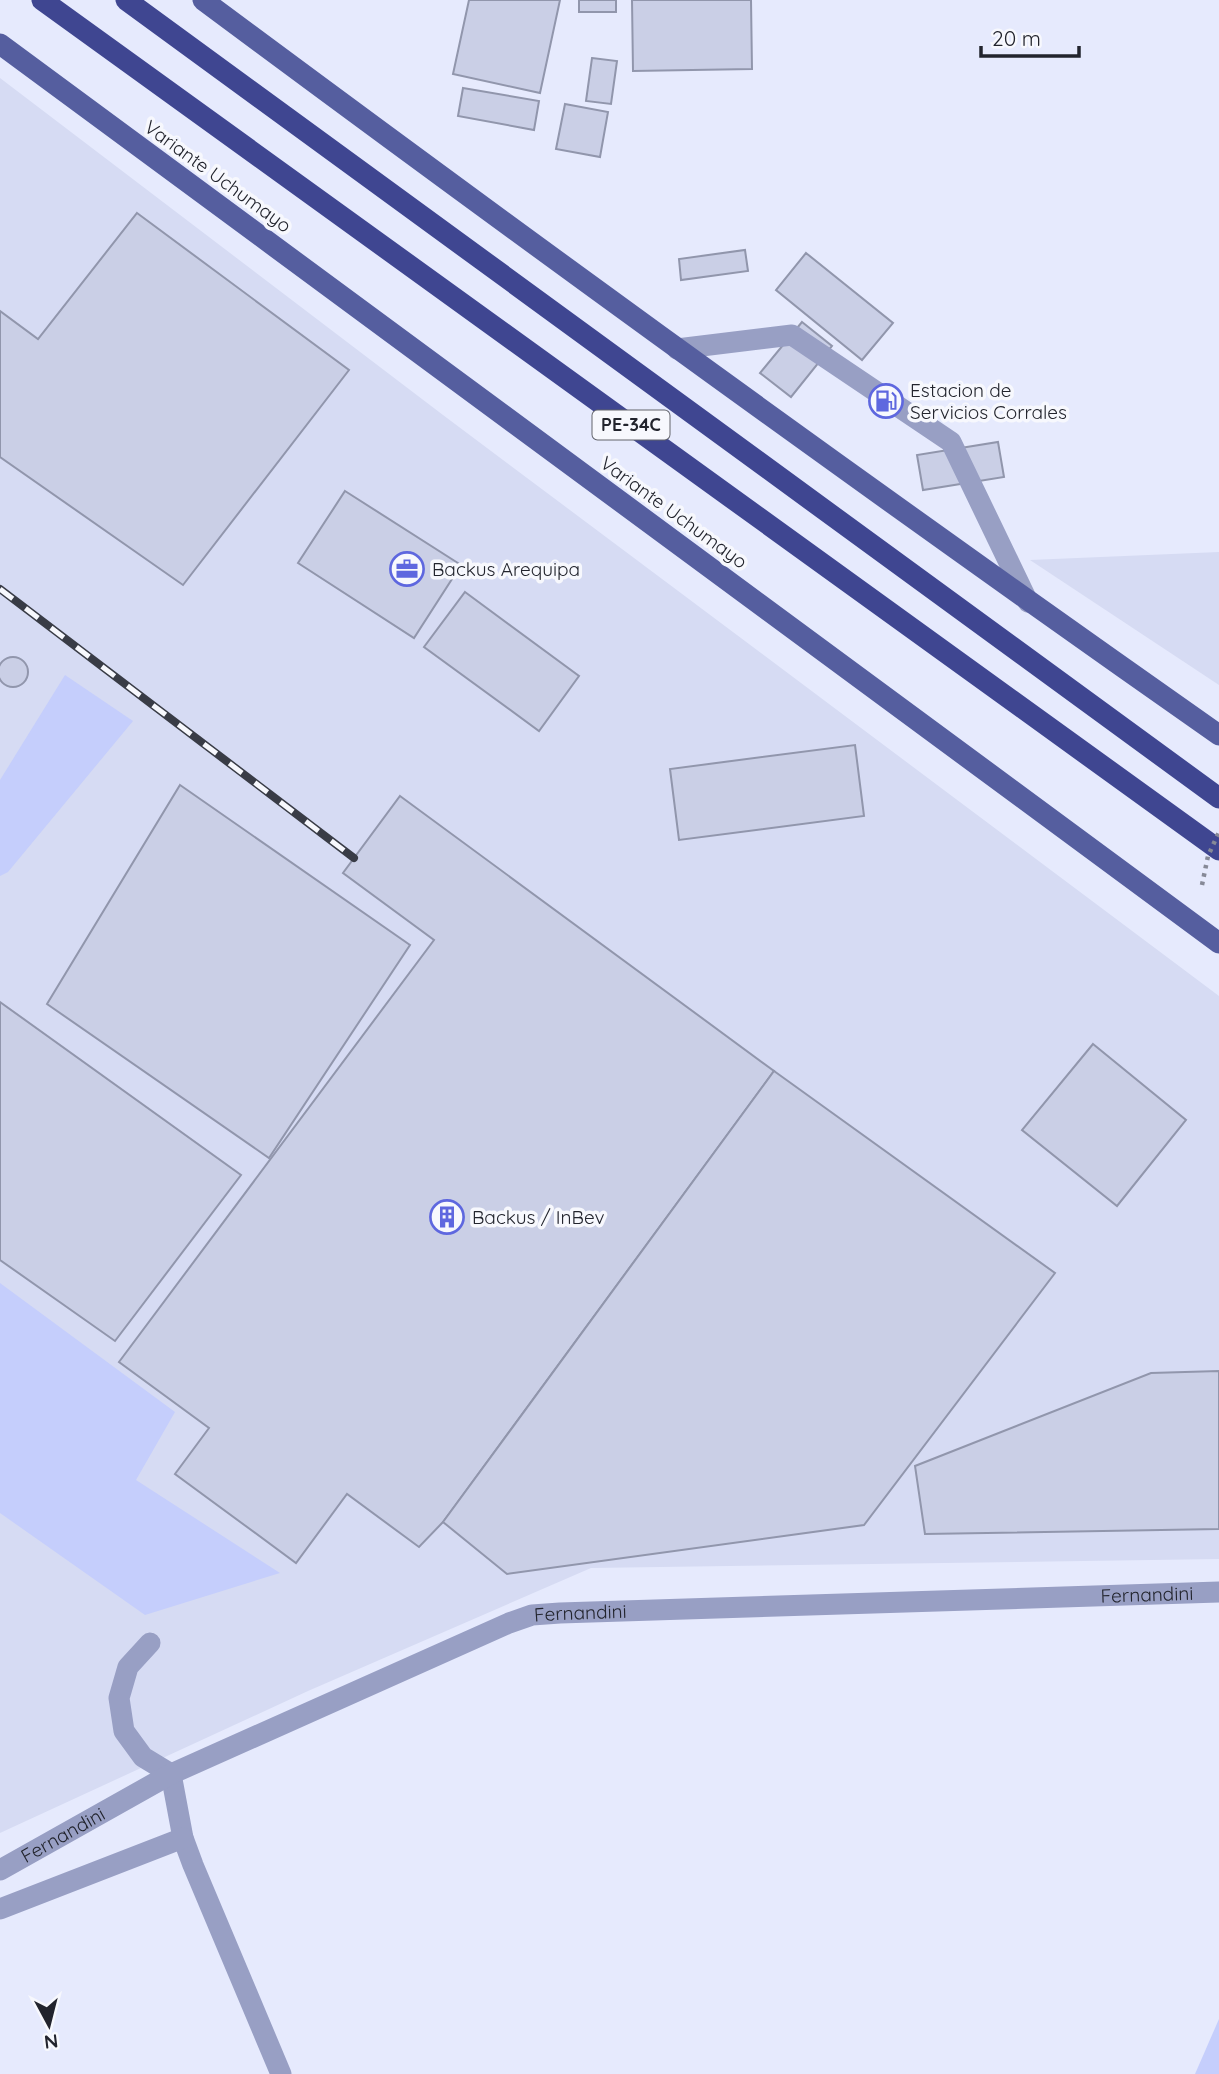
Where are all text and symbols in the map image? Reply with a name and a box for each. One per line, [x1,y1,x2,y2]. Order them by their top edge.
scale bar [981,14,1079,58]
text: 20 m [992,25,1041,51]
street label: Variante Uchumayo [140,115,296,237]
place label: Estacion de Servicios Corrales [910,378,1067,424]
fuel station icon: Estacion de Servicios Corrales [867,382,905,420]
road number: PE-34C [592,410,670,440]
street label: Variante Uchumayo [596,451,752,573]
office icon: Backus Arequipa [388,550,426,588]
place label: Backus Arequipa [432,557,580,581]
building icon: Backus / InBev [428,1198,466,1236]
place label: Backus / InBev [472,1205,605,1229]
street label: Fernandini [1100,1581,1194,1608]
street label: Fernandini [533,1599,627,1627]
street label: Fernandini [16,1802,109,1868]
north arrow [14,1990,84,2060]
text: N [43,2029,59,2055]

